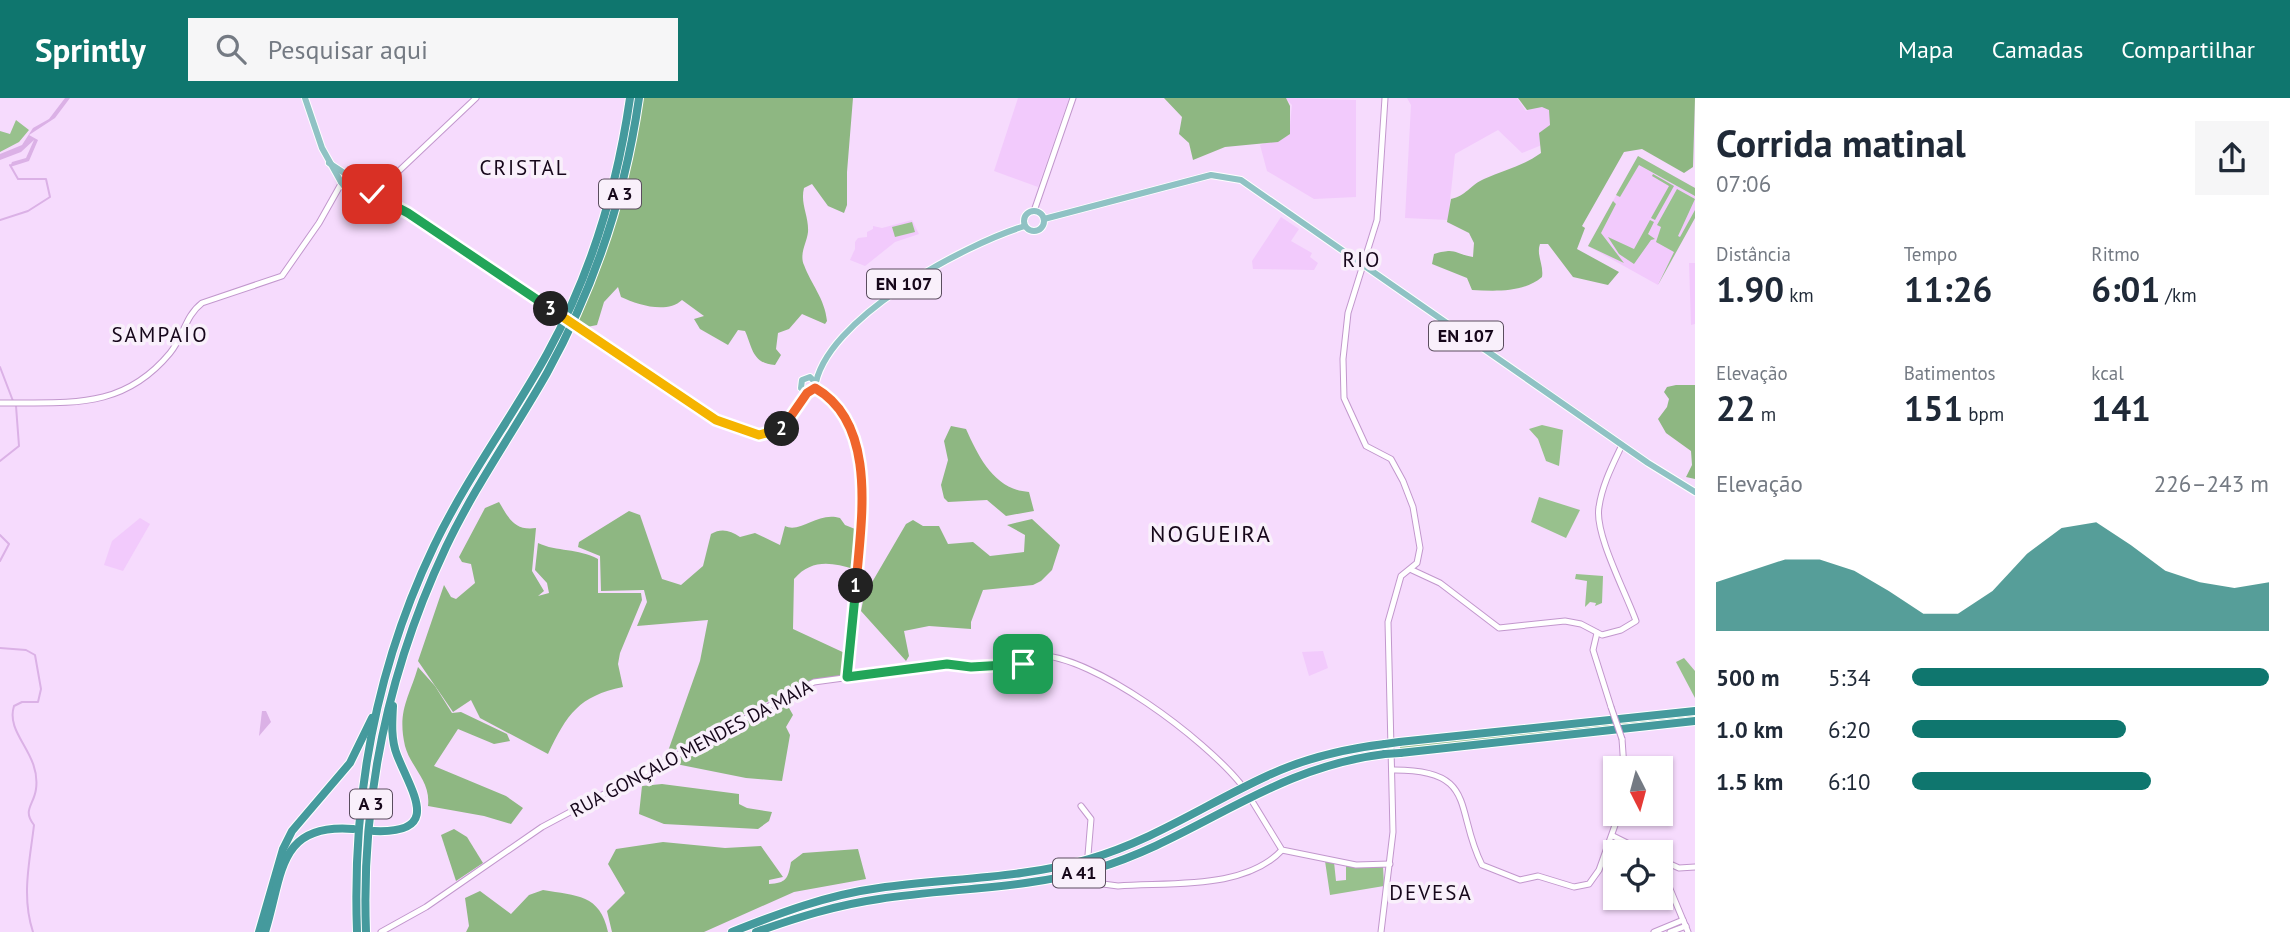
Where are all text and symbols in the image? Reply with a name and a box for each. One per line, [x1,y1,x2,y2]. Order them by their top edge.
search box [188,18,678,81]
text: Sprintly [35,28,146,71]
icon: search [212,30,250,68]
text: Pesquisar aqui [268,33,428,66]
text: Mapa [1898,34,1954,65]
text: Camadas [1992,34,2083,65]
text: Compartilhar [2121,34,2255,65]
text: Corrida matinal [1716,118,1966,167]
button: share [2195,121,2269,195]
district label: CRISTAL [479,154,569,181]
pin [342,164,402,224]
text: 07:06 [1716,169,1771,198]
icon: check [353,175,391,213]
road number: A 3 [599,180,641,208]
text: Distância [1716,242,1791,266]
text: Tempo [1904,242,1957,266]
text: Ritmo [2091,242,2140,266]
district label: RIO [1343,246,1381,273]
text: 1.90 [1716,266,1784,312]
text: 11:26 [1904,266,1992,312]
text: 6:01 [2091,266,2160,312]
road number: EN 107 [867,270,941,299]
text: km [1784,283,1814,307]
text: /km [2160,283,2197,307]
pin: 3 [534,292,568,326]
text: 3 [545,296,556,320]
district label: SAMPAIO [111,321,209,348]
road number: EN 107 [1429,322,1503,350]
text: Elevação [1716,361,1788,385]
text: Batimentos [1904,361,1996,385]
text: kcal [2091,361,2124,385]
text: 22 [1716,385,1756,431]
text: 151 [1904,385,1963,431]
text: 141 [2091,385,2151,431]
text: m [1756,402,1776,426]
text: bpm [1963,402,2004,426]
pin: 2 [764,412,800,446]
text: 2 [776,416,787,440]
text: Elevação [1716,469,1803,498]
text: 226–243 m [2154,469,2269,498]
district label: NOGUEIRA [1150,519,1272,548]
pin: 1 [838,568,874,603]
text: 1 [850,573,861,597]
pin [993,634,1053,694]
icon: arrive [1004,645,1042,683]
text: 500 m [1716,663,1779,692]
text: 5:34 [1828,663,1871,692]
street label: RUA GONÇALO MENDES DA MAIA [566,674,816,822]
text: 1.0 km [1716,715,1783,744]
text: 6:20 [1828,715,1871,744]
north arrow [1603,756,1673,826]
map controls [1603,756,1673,910]
text: 1.5 km [1716,767,1783,796]
text: 6:10 [1828,767,1871,796]
road number: A 3 [350,790,392,818]
button: locate [1603,840,1673,910]
road number: A 41 [1053,858,1105,888]
district label: DEVESA [1389,879,1473,906]

